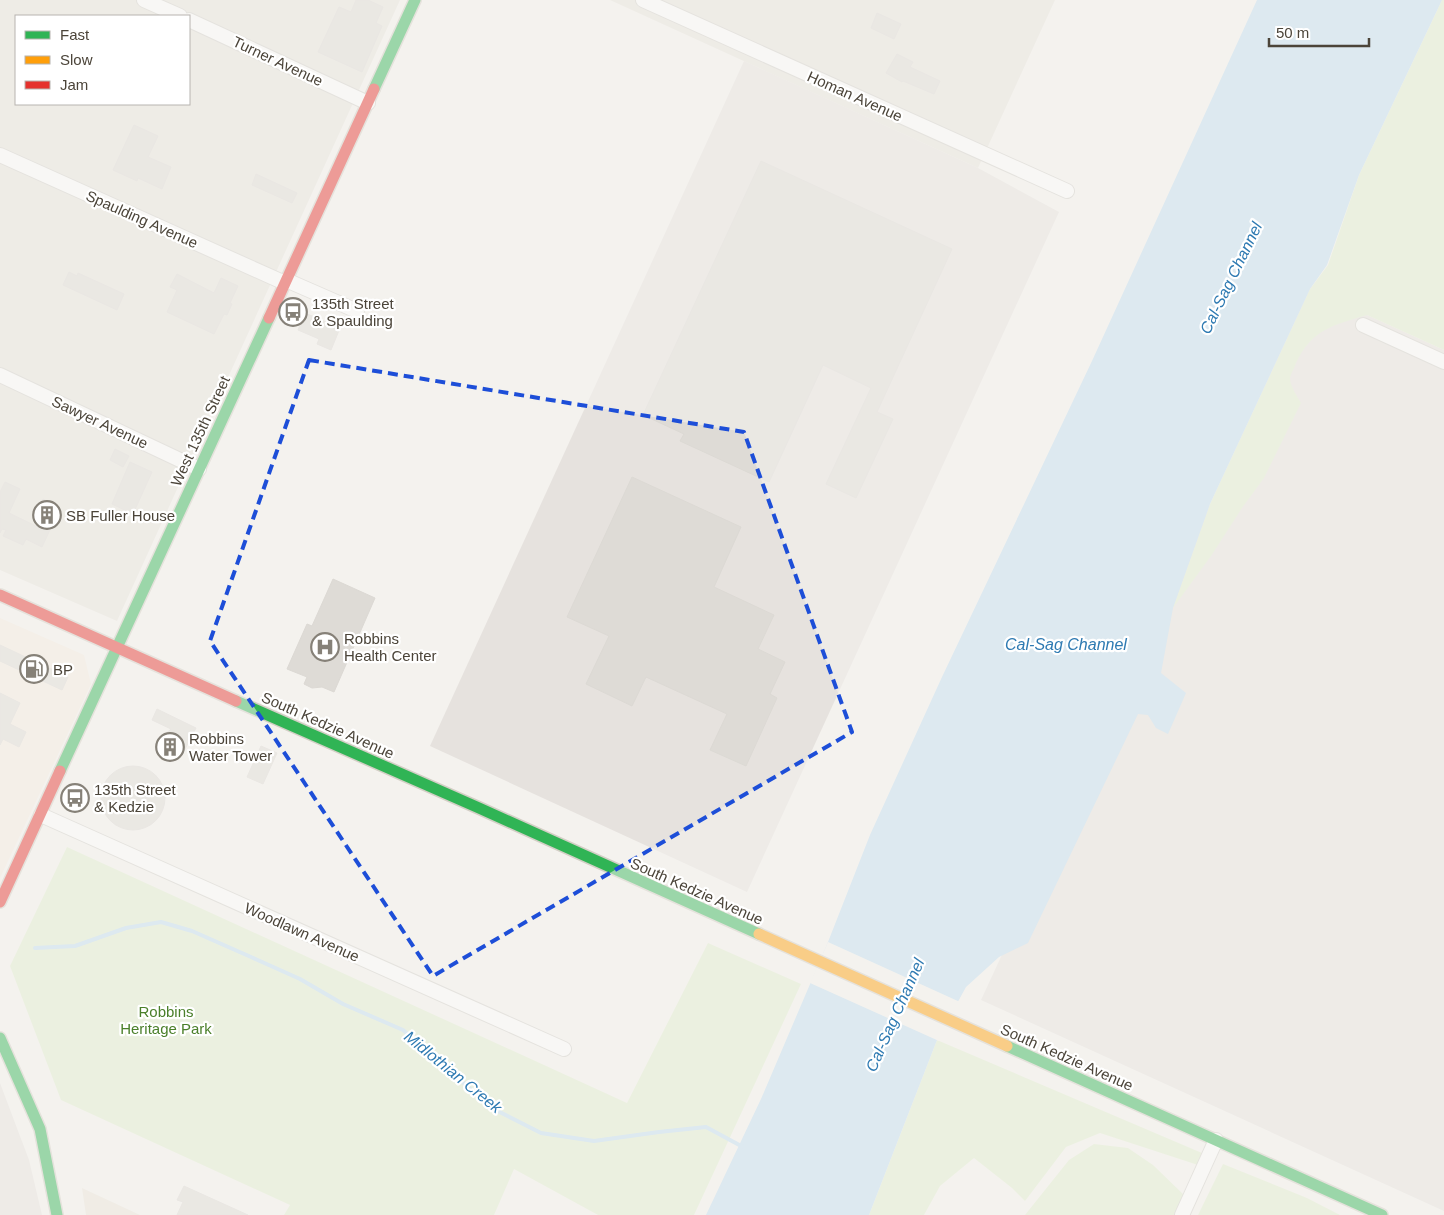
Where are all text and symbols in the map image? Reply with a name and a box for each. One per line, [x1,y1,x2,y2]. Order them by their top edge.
legend [15,15,190,105]
scale bar [1269,15,1369,47]
text: 50 m [1276,24,1309,41]
text: Fast [60,26,90,43]
street label: Turner Avenue [230,33,326,89]
text: Slow [60,51,93,68]
street label: Homan Avenue [805,67,905,125]
text: Jam [60,76,88,93]
street label: Spaulding Avenue [83,187,201,251]
water label: Cal-Sag Channel [1197,219,1266,336]
place label: 135th Street & Spaulding [312,295,395,329]
bus stop icon: 135th Street & Spaulding [278,297,308,327]
street label: West 135th Street [167,372,233,489]
street label: Sawyer Avenue [49,392,151,452]
building icon: SB Fuller House [32,500,62,530]
place label: SB Fuller House [66,507,175,524]
place label: Robbins Health Center [344,630,437,664]
hospital icon: Robbins Health Center [310,632,340,662]
water label: Cal-Sag Channel [1005,636,1127,653]
fuel station icon: BP [19,654,49,684]
place label: BP [53,661,73,678]
street label: South Kedzie Avenue [259,688,397,762]
place label: Robbins Water Tower [189,730,272,764]
building icon: Robbins Water Tower [155,732,185,762]
place label: 135th Street & Kedzie [94,781,177,815]
bus stop icon: 135th Street & Kedzie [60,783,90,813]
street label: South Kedzie Avenue [628,854,766,928]
street label: Woodlawn Avenue [242,899,362,965]
water label: Cal-Sag Channel [862,955,928,1074]
park label: Robbins Heritage Park [120,1003,212,1037]
street label: South Kedzie Avenue [998,1020,1136,1094]
water label: Midlothian Creek [401,1028,506,1117]

